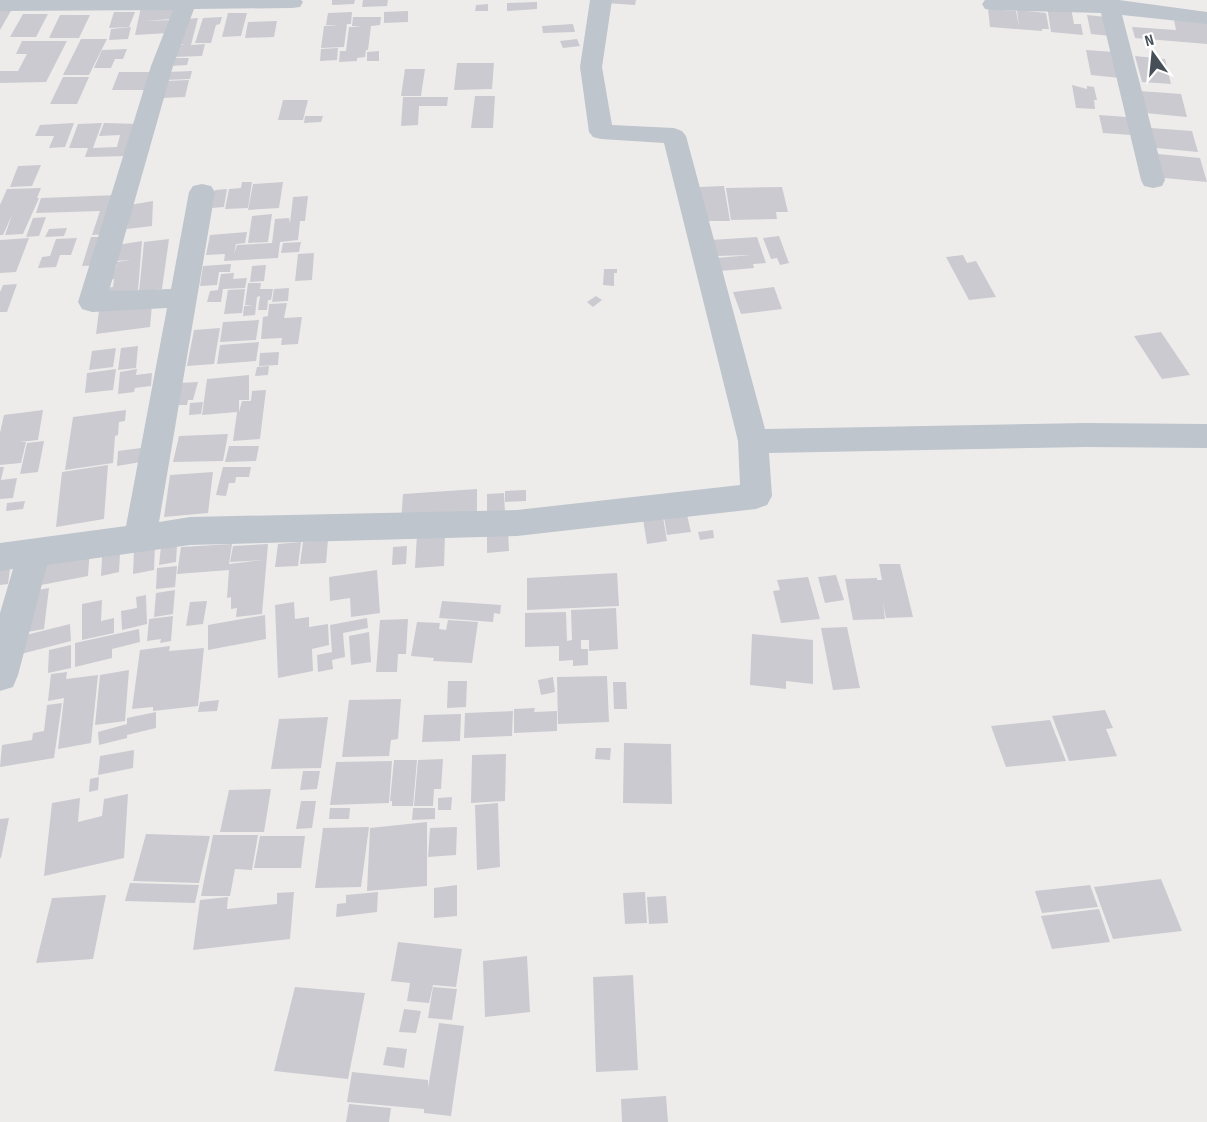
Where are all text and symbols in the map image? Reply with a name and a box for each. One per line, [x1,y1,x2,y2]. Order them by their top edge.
north arrow [1123,24,1183,84]
text: N [1143,31,1156,51]

